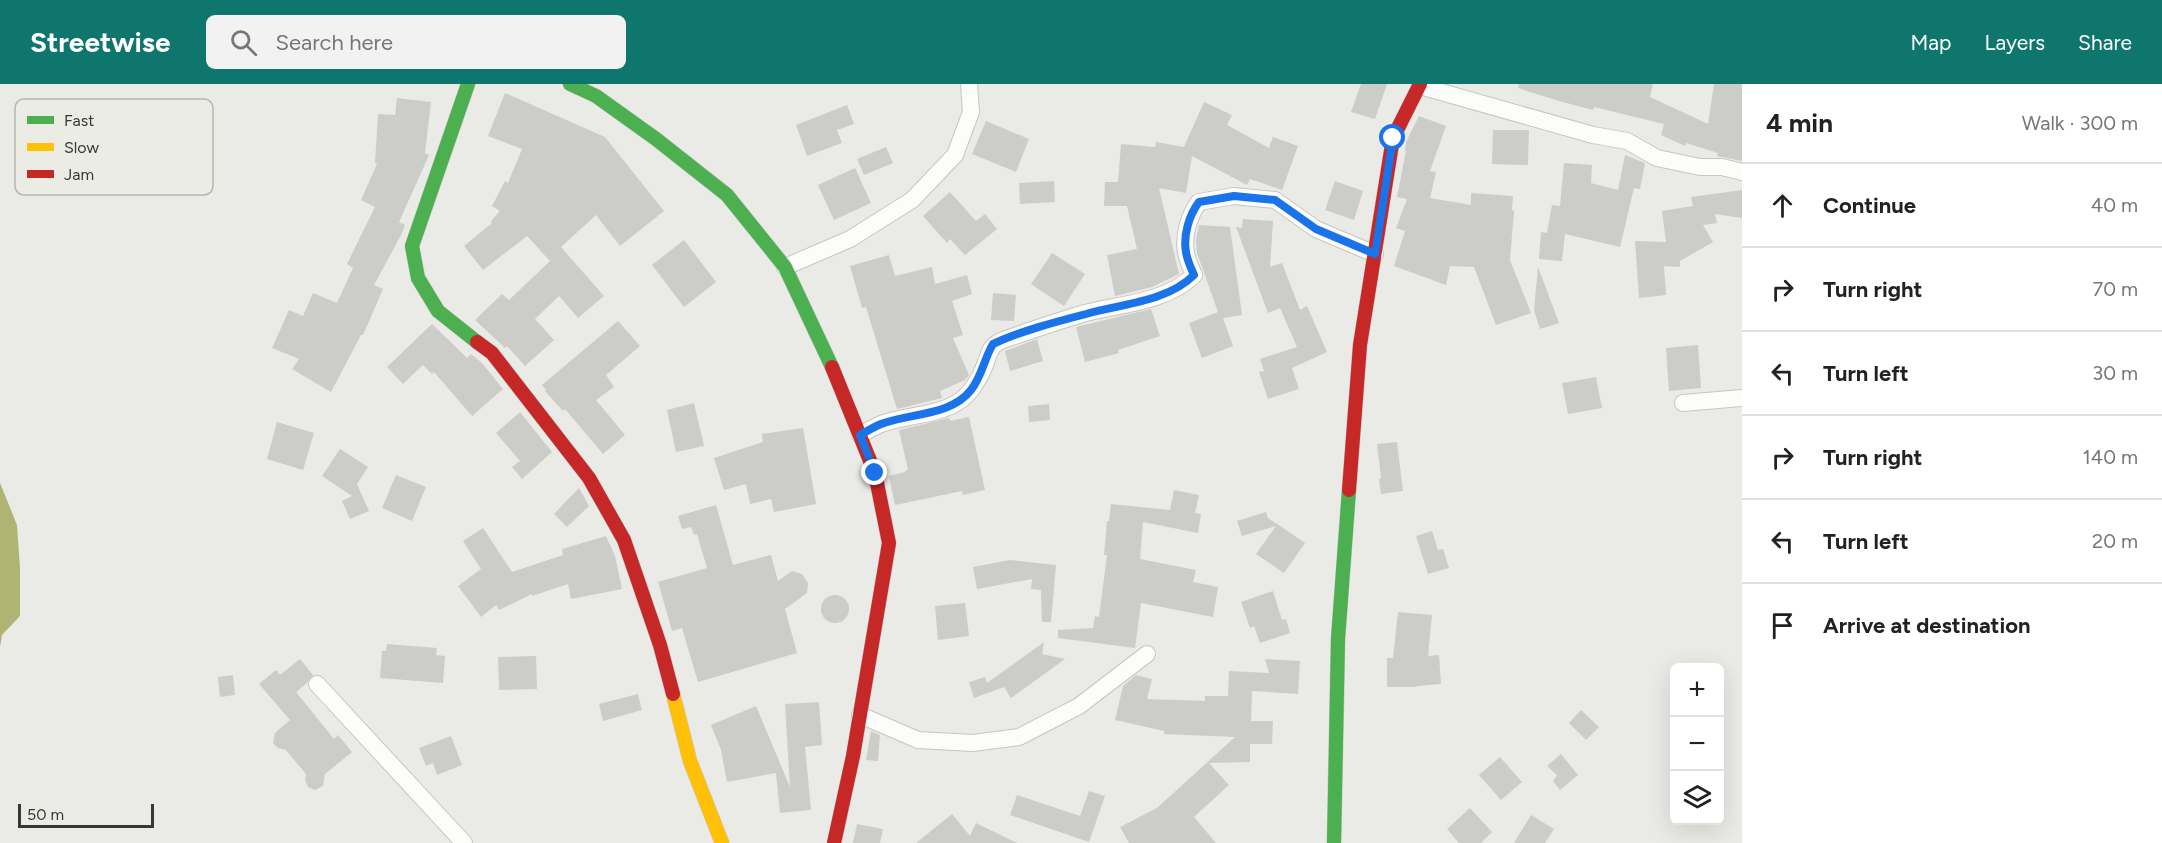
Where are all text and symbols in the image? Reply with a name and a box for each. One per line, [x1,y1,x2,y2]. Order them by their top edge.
search box [206,15,626,69]
text: Streetwise [30,25,170,59]
icon: search [227,26,260,59]
text: Search here [275,29,393,56]
text: Map [1911,30,1951,55]
text: Layers [1984,30,2045,55]
text: Share [2078,30,2132,55]
legend [15,99,213,195]
text: 4 min [1766,107,1833,139]
text: Fast [64,111,94,130]
text: Walk · 300 m [2022,111,2138,135]
route start [1379,124,1405,150]
text: Slow [64,138,99,157]
text: Jam [64,165,94,184]
icon: ahead [1766,189,1799,222]
text: Continue [1823,192,1916,219]
text: 40 m [2091,193,2138,217]
icon: right [1766,273,1799,306]
text: Turn right [1823,276,1922,303]
text: 70 m [2092,277,2138,301]
icon: left [1766,357,1799,390]
text: Turn left [1823,360,1909,387]
text: 30 m [2092,361,2138,385]
icon: right [1766,441,1799,474]
text: Turn right [1823,444,1922,471]
text: 140 m [2083,445,2138,469]
route end [861,459,887,485]
icon: left [1766,525,1799,558]
text: Turn left [1823,528,1909,555]
text: 20 m [2092,529,2138,553]
icon: arrive [1766,609,1799,642]
text: Arrive at destination [1823,612,2031,639]
map controls [1670,663,1724,825]
button: + [1670,663,1724,717]
button: − [1670,717,1724,771]
button: layers [1670,771,1724,825]
scale bar [18,801,154,828]
text: 50 m [27,805,64,824]

